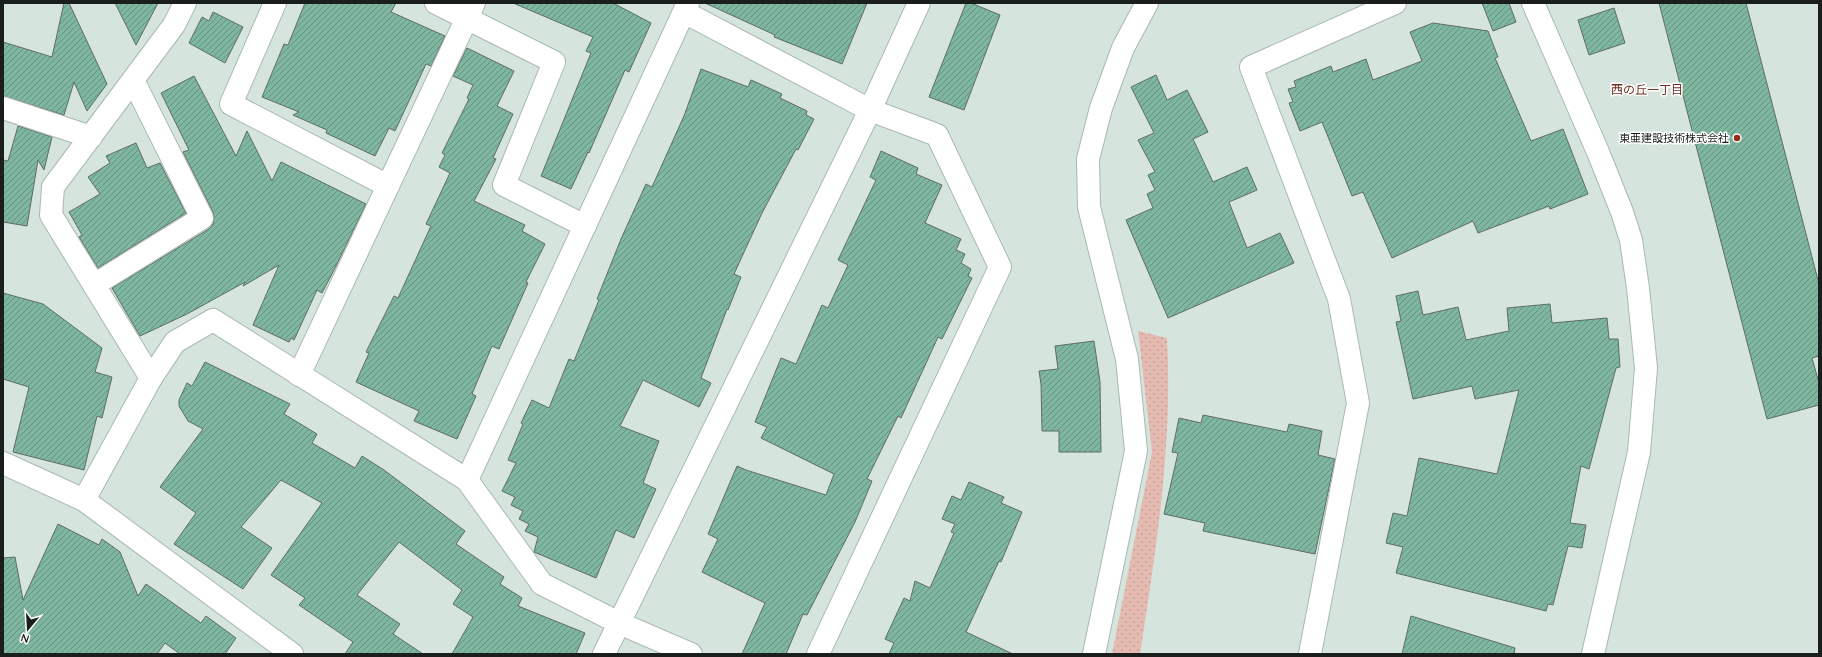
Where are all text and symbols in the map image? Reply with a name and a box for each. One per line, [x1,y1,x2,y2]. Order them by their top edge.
district label: 西の丘一丁目 [1611,82,1683,97]
place label: 東亜建設技術株式会社 [1619,131,1729,145]
marker: 東亜建設技術株式会社 [1732,133,1742,143]
north arrow [8,609,48,649]
text: N [19,631,31,646]

